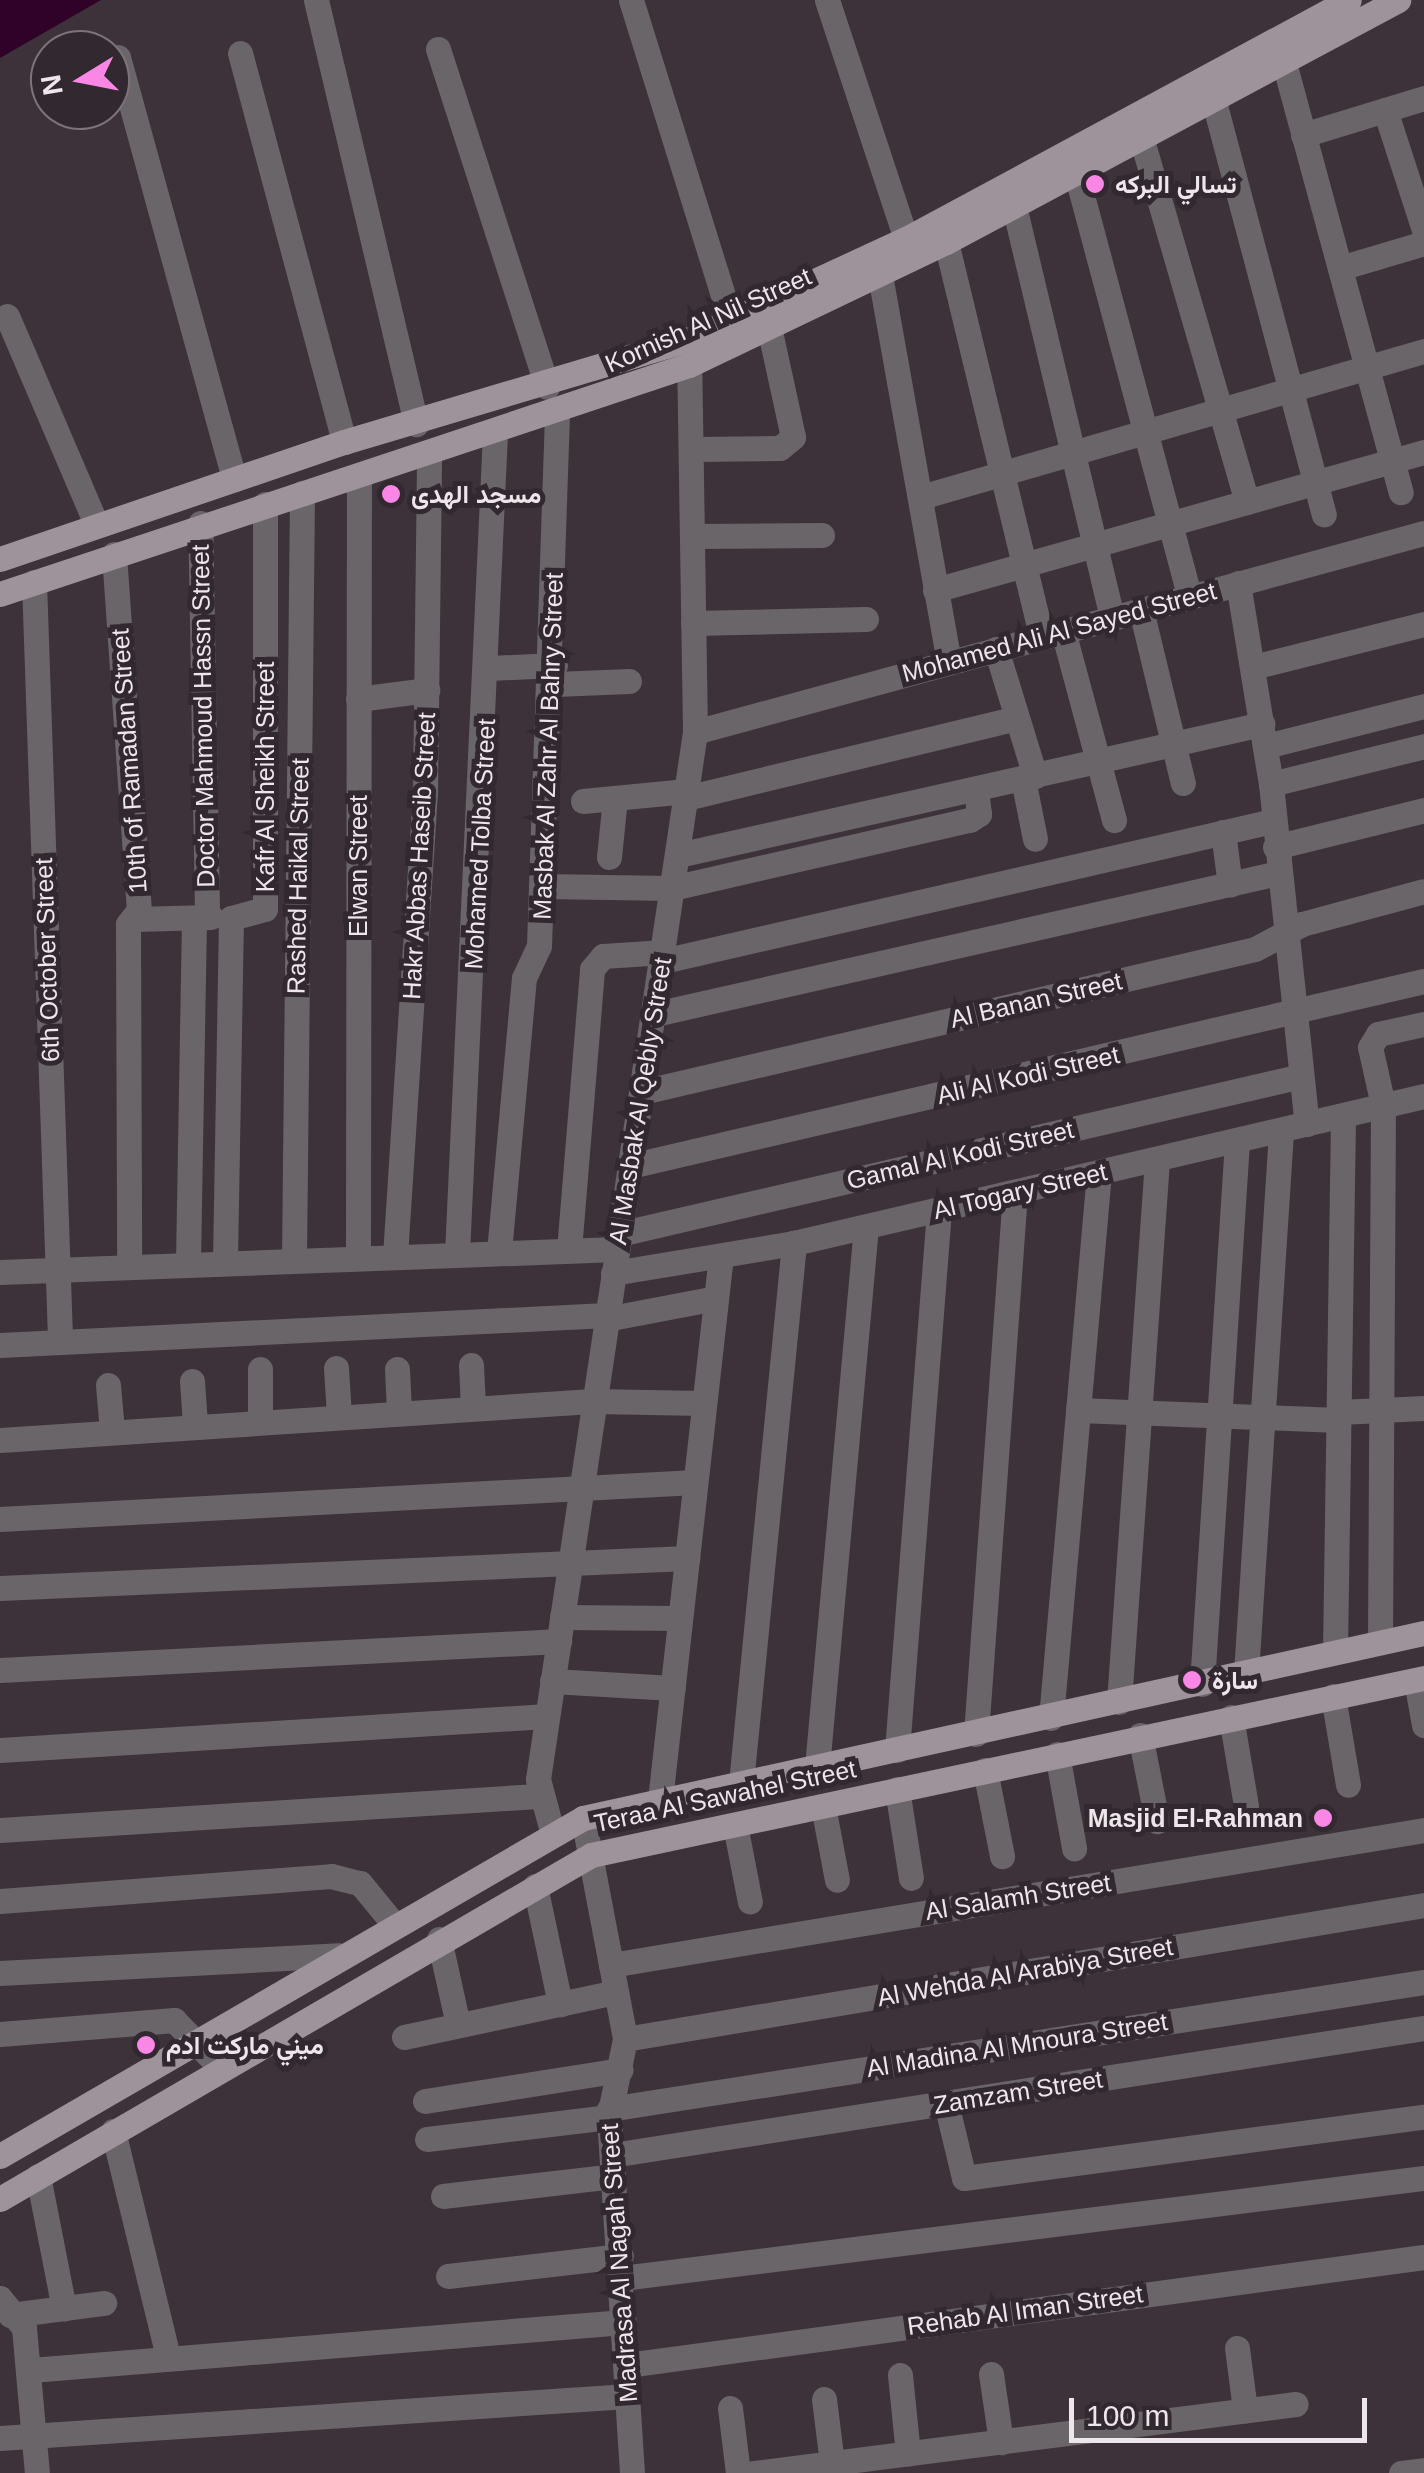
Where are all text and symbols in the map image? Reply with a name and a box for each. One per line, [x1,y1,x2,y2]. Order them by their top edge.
north arrow [30,30,130,130]
text: N [35,72,69,98]
place label: تسالي البركه [1115,169,1237,199]
marker: تسالي البركه [1084,173,1106,195]
street label: Kornish Al Nil Street [600,261,816,379]
place label: مسجد الهدى [411,479,541,509]
marker: مسجد الهدى [380,483,402,505]
street label: Doctor Mahmoud Hassn Street [185,544,221,888]
street label: Masbak Al Zahr Al Bahry Street [527,571,569,921]
street label: Mohamed Ali Al Sayed Street [897,575,1221,689]
street label: 10th of Ramadan Street [105,628,153,894]
street label: Kafr Al Sheikh Street [250,661,280,893]
street label: Hakr Abbas Haseib Street [396,711,442,1001]
street label: Mohamed Tolba Street [458,718,502,970]
street label: Rashed Haikal Street [281,758,315,994]
street label: Elwan Street [343,795,373,937]
street label: 6th October Street [28,857,66,1063]
street label: Al Masbak Al Qebly Street [602,955,678,1247]
street label: Al Banan Street [947,966,1125,1034]
street label: Ali Al Kodi Street [933,1039,1123,1111]
street label: Gamal Al Kodi Street [843,1114,1077,1196]
street label: Al Togary Street [930,1156,1110,1226]
place label: سارة [1212,1665,1258,1695]
marker: سارة [1181,1669,1203,1691]
street label: Teraa Al Sawahel Street [591,1753,859,1839]
place label: Masjid El-Rahman [1088,1803,1303,1833]
marker: Masjid El-Rahman [1312,1807,1334,1829]
street label: Al Salamh Street [923,1868,1113,1926]
street label: Al Wehda Al Arabiya Street [873,1931,1177,2013]
street label: Al Madina Al Mnoura Street [864,2006,1170,2084]
place label: ميني ماركت ادم [166,2030,324,2060]
marker: ميني ماركت ادم [135,2034,157,2056]
street label: Zamzam Street [931,2064,1105,2120]
street label: Madrasa Al Nagah Street [594,2122,644,2404]
street label: Rehab Al Iman Street [905,2279,1145,2341]
scale bar [1074,2378,1372,2440]
text: 100 m [1086,2399,1169,2432]

